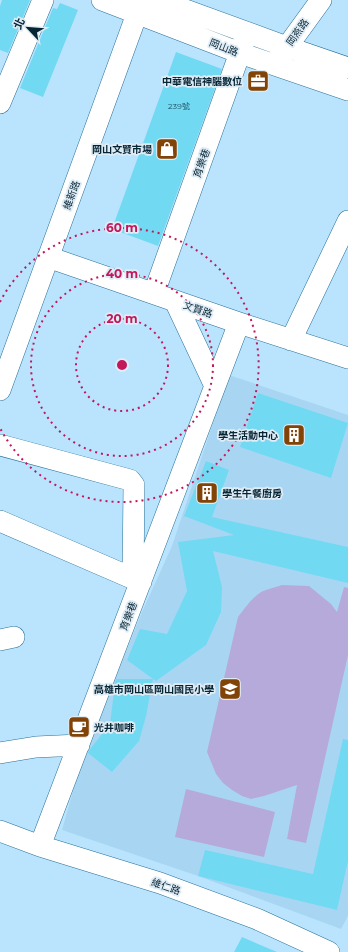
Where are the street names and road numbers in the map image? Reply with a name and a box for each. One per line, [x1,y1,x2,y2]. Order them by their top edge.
street label: 岡燕路 [283,16,311,48]
street label: 岡山路 [207,36,240,59]
street label: 育樂巷 [190,147,213,179]
street label: 維新路 [60,179,83,211]
street label: 文賢路 [182,298,214,321]
street label: 育樂巷 [117,600,140,633]
street label: 維仁路 [150,875,182,898]

